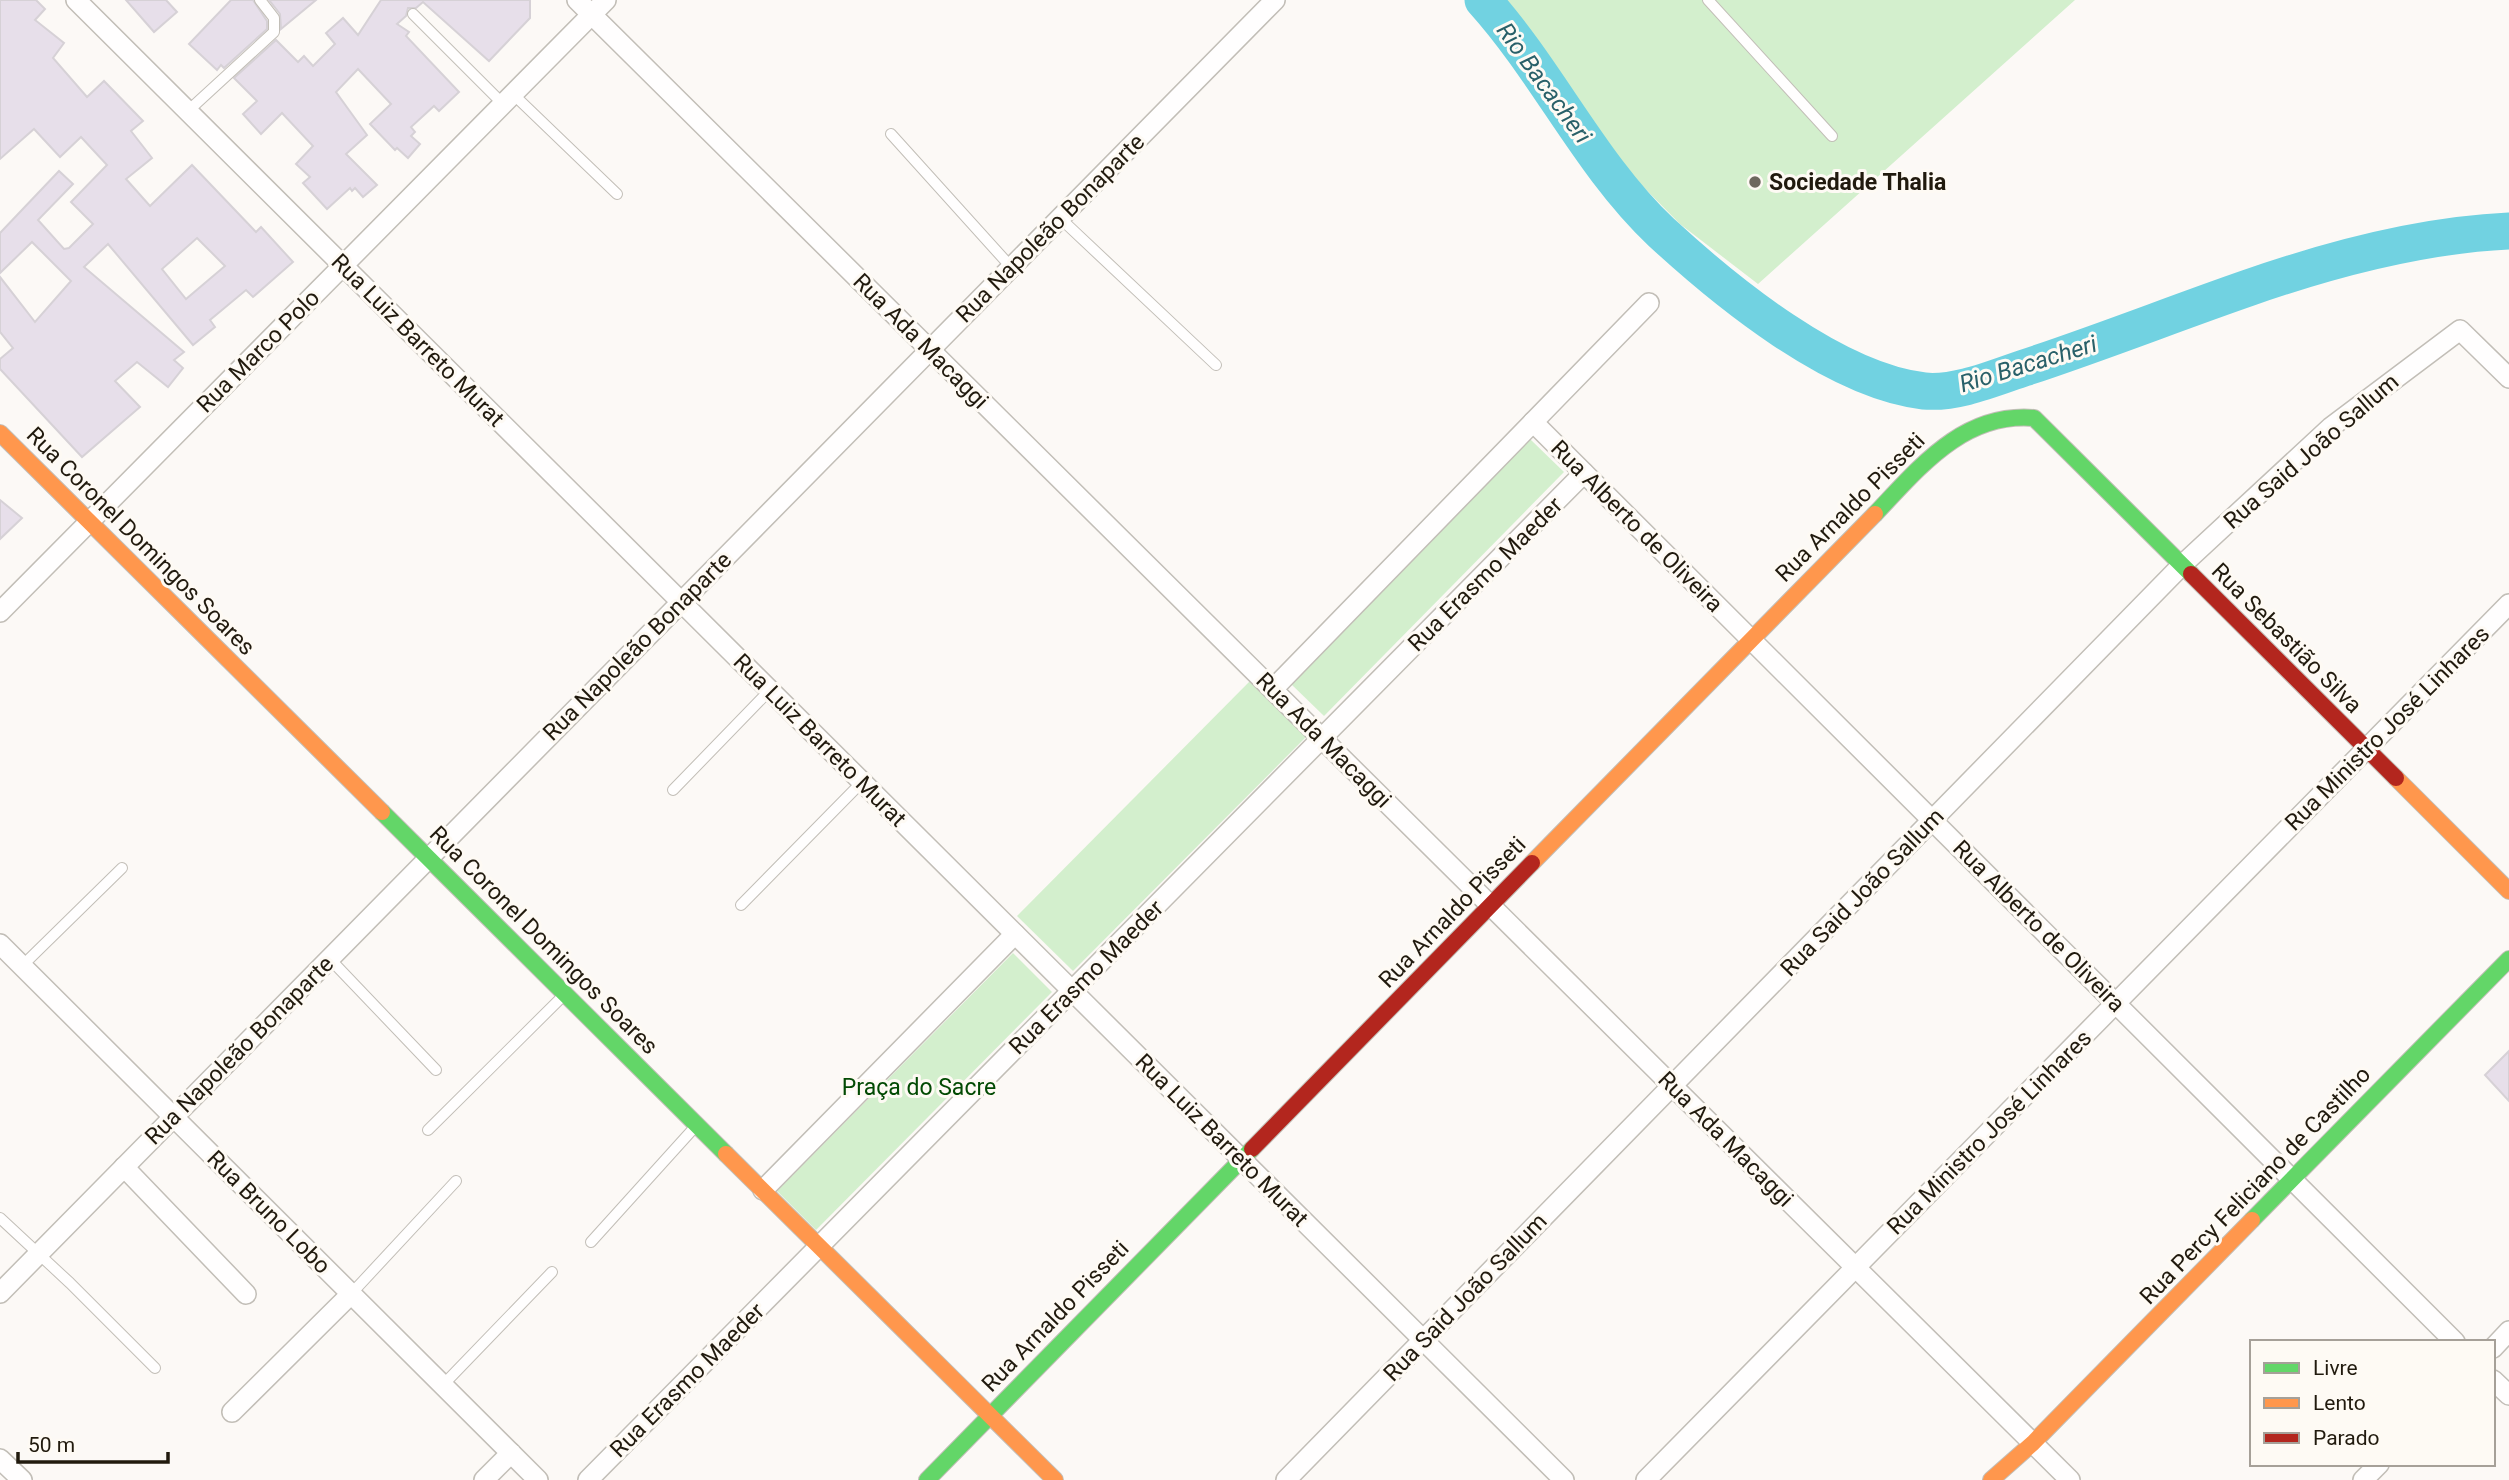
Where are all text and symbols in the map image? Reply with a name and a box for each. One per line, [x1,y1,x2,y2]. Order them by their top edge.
water label: Rio Bacacheri [1491,17,1597,149]
street label: Rua Napoleão Bonaparte [951,129,1150,328]
place label: Sociedade Thalia [1769,169,1946,196]
marker: Sociedade Thalia [1747,174,1763,190]
street label: Rua Luiz Barreto Murat [326,248,510,432]
street label: Rua Ada Macaggi [848,268,994,414]
street label: Rua Marco Polo [191,284,325,418]
water label: Rio Bacacheri [1956,330,2100,398]
street label: Rua Said João Sallum [2218,368,2404,535]
street label: Rua Coronel Domingos Soares [21,422,260,661]
street label: Rua Arnaldo Pisseti [1770,427,1930,587]
street label: Rua Alberto de Oliveira [1545,435,1728,618]
street label: Rua Erasmo Maeder [1403,492,1568,657]
street label: Rua Napoleão Bonaparte [538,547,737,746]
street label: Rua Sebastião Silva [2206,558,2367,719]
street label: Rua Ministro José Linhares [2280,621,2495,836]
street label: Rua Luiz Barreto Murat [728,648,912,832]
street label: Rua Ada Macaggi [1251,667,1397,813]
street label: Rua Said João Sallum [1775,803,1949,982]
street label: Rua Coronel Domingos Soares [424,821,663,1060]
street label: Rua Arnaldo Pisseti [1373,831,1531,994]
street label: Rua Alberto de Oliveira [1947,835,2130,1018]
street label: Rua Erasmo Maeder [1004,895,1169,1060]
street label: Rua Napoleão Bonaparte [140,951,339,1150]
street label: Rua Ministro José Linhares [1882,1025,2097,1240]
street label: Rua Luiz Barreto Murat [1130,1048,1314,1232]
street label: Rua Percy Feliciano de Castilho [2134,1061,2376,1310]
street label: Rua Ada Macaggi [1653,1066,1799,1212]
park label: Praça do Sacre [842,1074,996,1101]
street label: Rua Bruno Lobo [201,1145,336,1280]
street label: Rua Said João Sallum [1378,1208,1552,1387]
street label: Rua Arnaldo Pisseti [976,1235,1134,1398]
street label: Rua Erasmo Maeder [605,1298,770,1463]
legend [2250,1340,2495,1466]
text: Livre [2313,1356,2358,1380]
text: Lento [2313,1391,2366,1415]
scale bar [18,1420,168,1464]
text: Parado [2313,1426,2380,1450]
text: 50 m [28,1433,75,1457]

